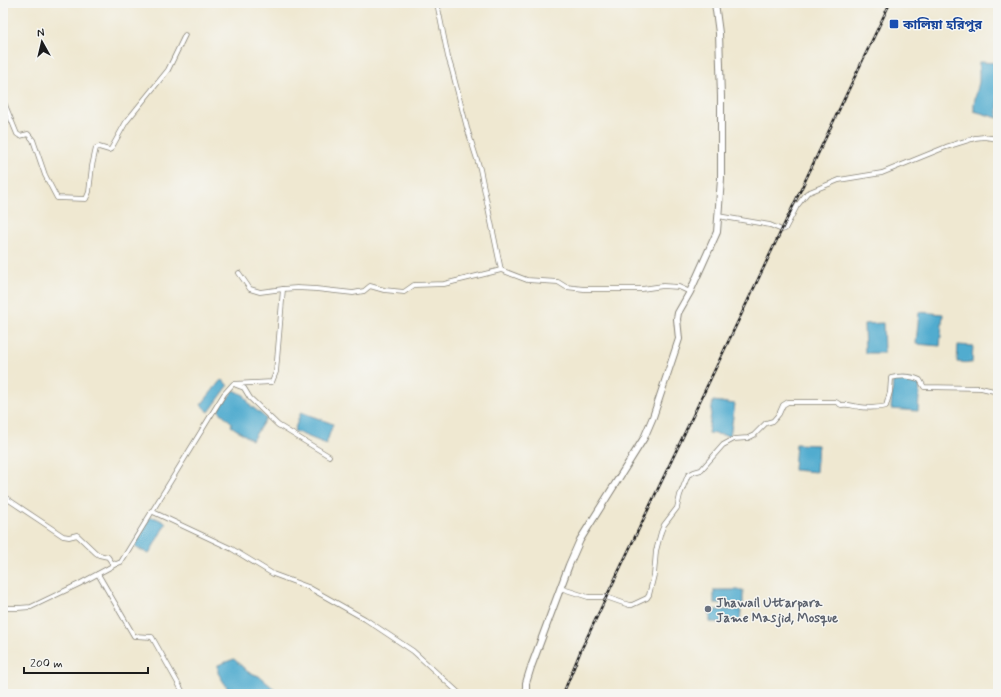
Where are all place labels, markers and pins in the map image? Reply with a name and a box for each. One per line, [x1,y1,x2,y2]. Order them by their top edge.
place label: কালিয়া হরিপুর [902,17,982,34]
marker: কালিয়া হরিপুর [888,18,900,30]
place label: Jhawail Uttarpara Jame Masjid, Mosque [716,595,838,628]
marker: Jhawail Uttarpara Jame Masjid, Mosque [703,604,713,614]

